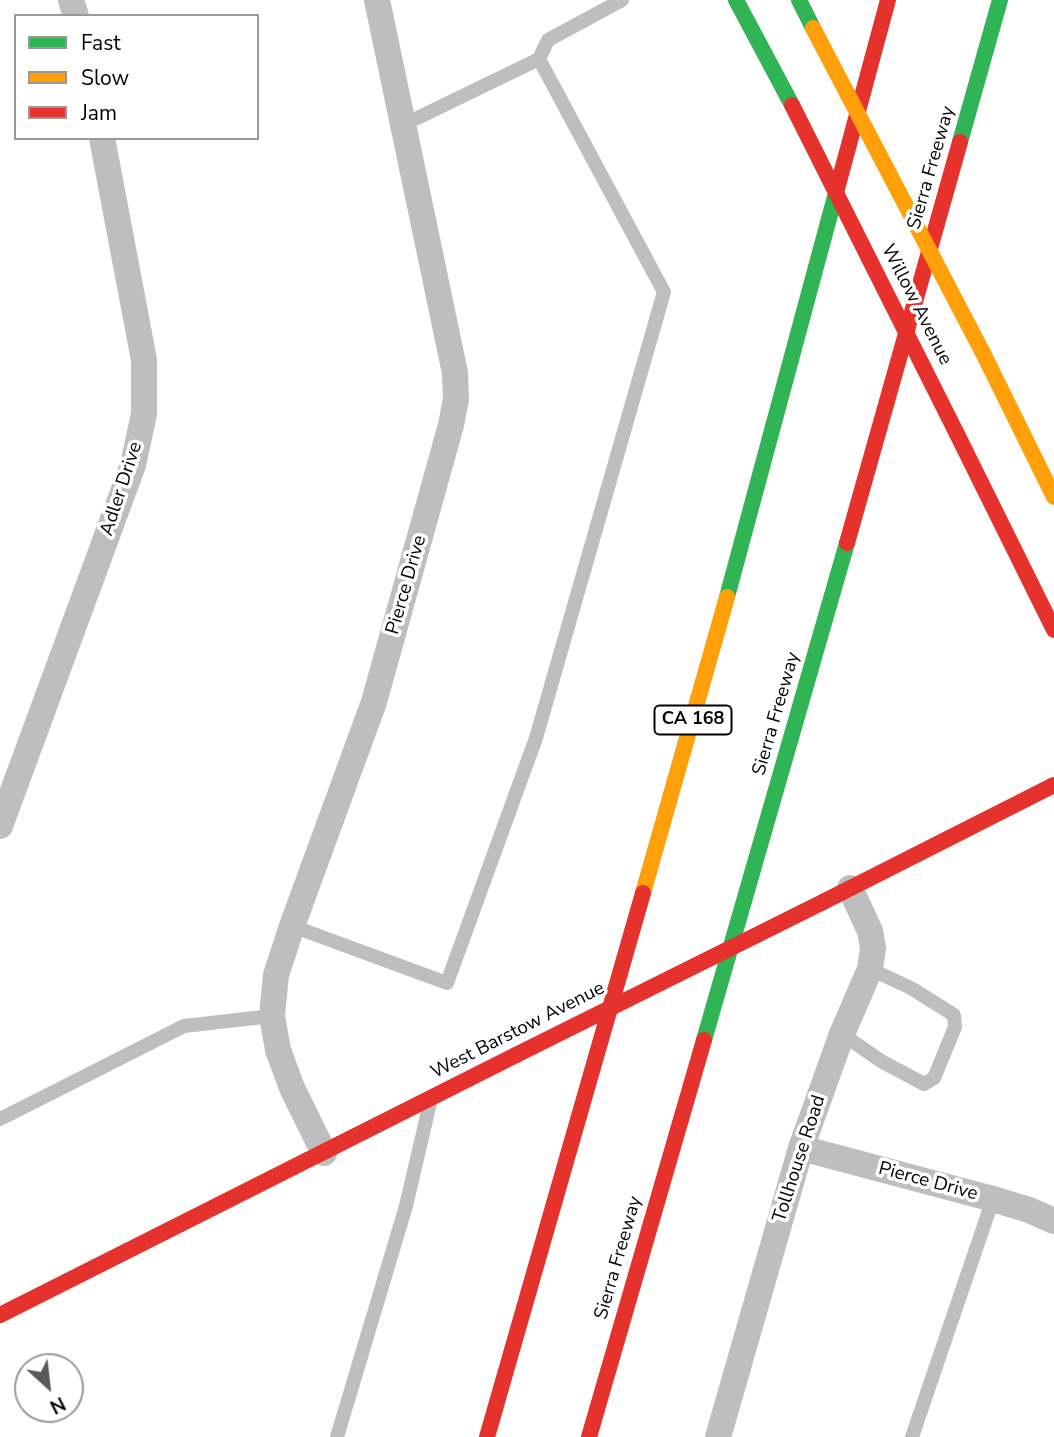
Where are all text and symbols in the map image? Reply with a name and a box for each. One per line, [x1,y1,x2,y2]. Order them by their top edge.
legend [14,14,259,140]
text: Fast [81,29,121,57]
text: Slow [81,64,129,92]
text: Jam [81,99,117,127]
street label: Sierra Freeway [904,104,960,232]
street label: Willow Avenue [876,241,956,369]
street label: Adler Drive [96,439,148,539]
street label: Pierce Drive [382,533,432,637]
street label: Sierra Freeway [749,650,805,778]
road number: CA 168 [654,706,732,734]
street label: West Barstow Avenue [427,977,609,1085]
street label: Tollhouse Road [769,1093,831,1225]
street label: Pierce Drive [876,1158,980,1206]
street label: Sierra Freeway [591,1194,647,1322]
north arrow [14,1353,84,1423]
text: N [45,1390,70,1420]

